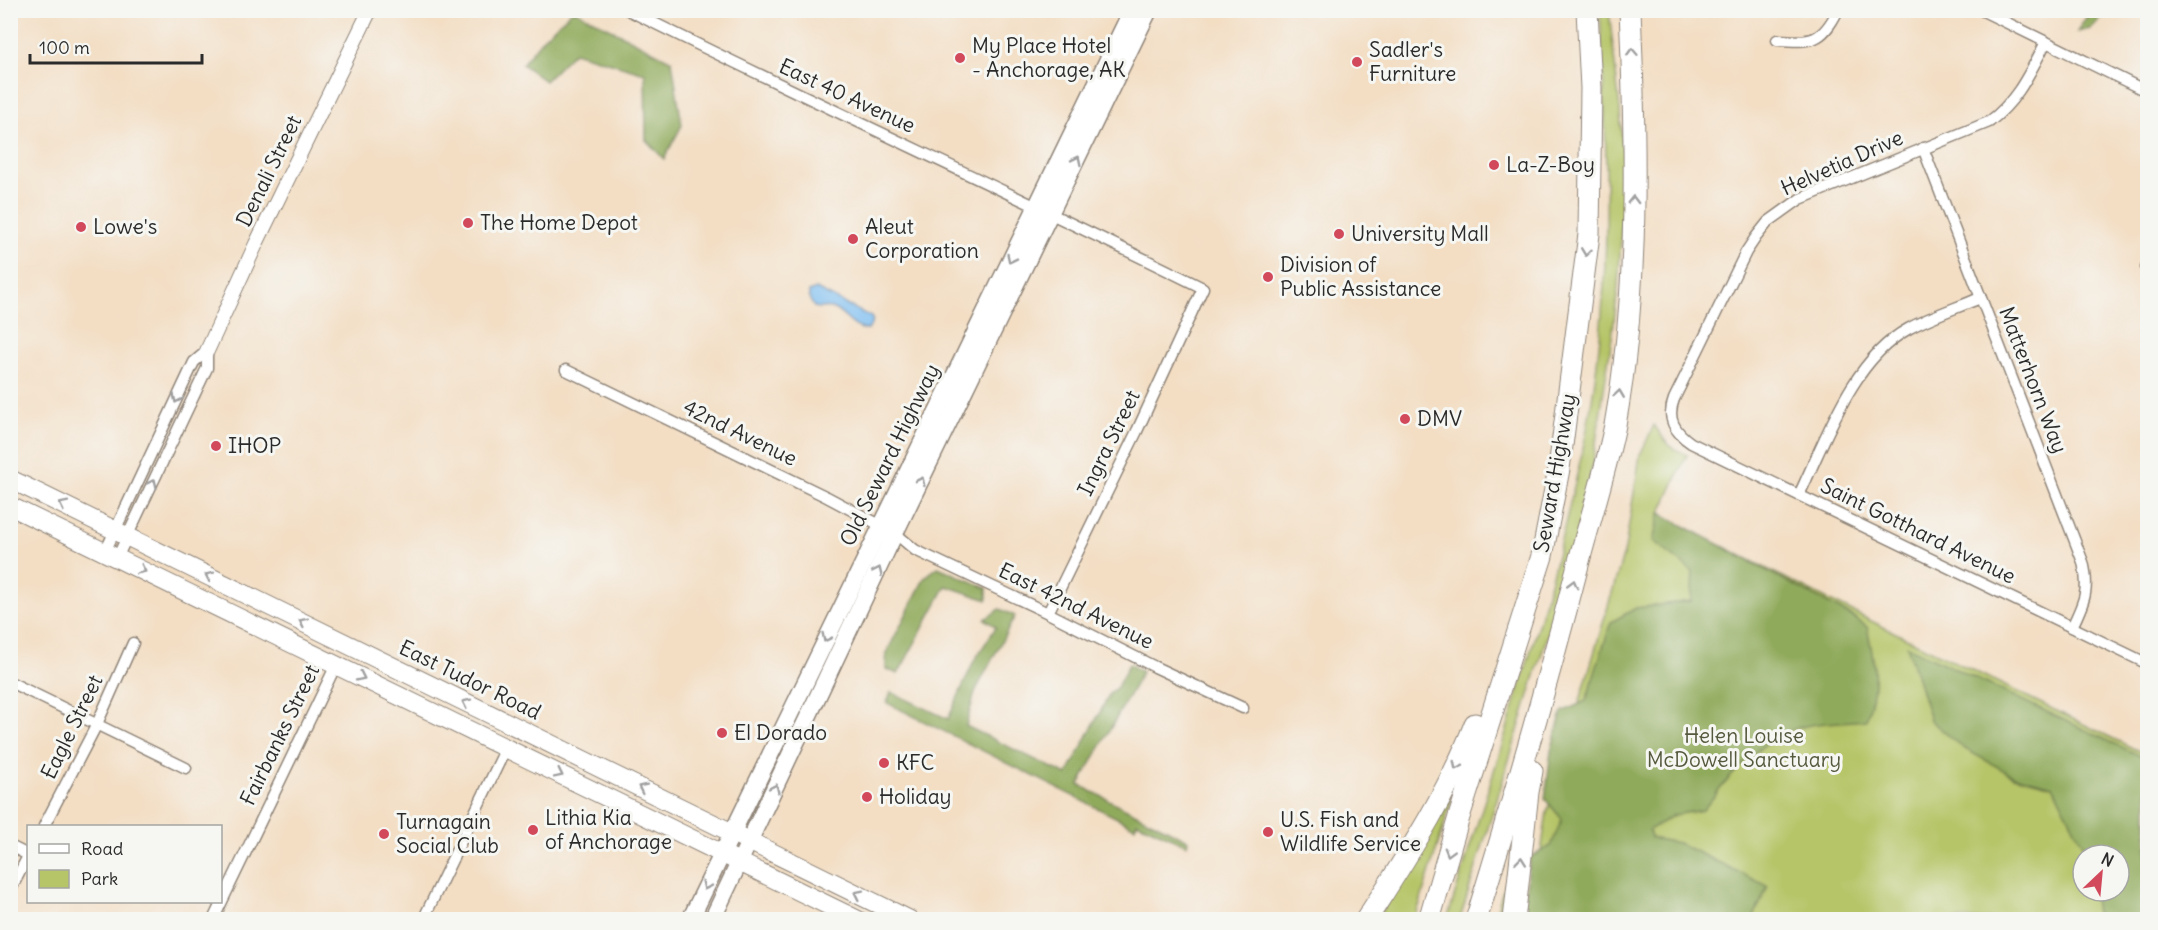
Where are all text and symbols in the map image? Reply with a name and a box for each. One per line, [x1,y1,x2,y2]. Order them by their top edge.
scale bar [30,27,202,65]
place label: My Place Hotel - Anchorage, AK [972,32,1125,83]
text: 100 m [39,36,90,59]
place label: Sadler's Furniture [1369,36,1456,87]
one-way arrow [1625,48,1638,57]
marker: My Place Hotel - Anchorage, AK [953,51,967,65]
street label: East 40 Avenue [775,52,920,139]
marker: Sadler's Furniture [1350,55,1364,69]
street label: Denali Street [230,111,307,231]
street label: Helvetia Drive [1777,124,1907,201]
place label: La-Z-Boy [1506,151,1595,178]
one-way arrow [1070,156,1082,167]
marker: La-Z-Boy [1487,158,1501,172]
one-way arrow [1627,195,1639,204]
place label: The Home Depot [480,209,638,236]
place label: Lowe's [93,213,157,240]
place label: Aleut Corporation [865,213,979,264]
marker: The Home Depot [461,216,475,230]
marker: Lowe's [74,220,88,234]
place label: University Mall [1351,220,1489,247]
marker: University Mall [1332,227,1346,241]
marker: Aleut Corporation [846,232,860,246]
one-way arrow [1581,247,1593,256]
place label: Division of Public Assistance [1280,251,1441,302]
one-way arrow [1006,252,1018,263]
marker: Division of Public Assistance [1261,270,1275,284]
street label: Matterhorn Way [1993,303,2074,457]
street label: Old Seward Highway [834,359,945,550]
street label: Ingra Street [1071,386,1146,500]
one-way arrow [1612,390,1624,399]
street label: Seward Highway [1527,391,1582,555]
one-way arrow [172,393,184,404]
street label: 42nd Avenue [679,393,802,472]
place label: DMV [1417,405,1462,432]
marker: DMV [1398,412,1412,426]
place label: IHOP [228,432,281,459]
marker: IHOP [209,439,223,453]
street label: Saint Gotthard Avenue [1816,472,2020,589]
one-way arrow [914,476,925,487]
one-way arrow [145,479,157,490]
one-way arrow [58,500,69,512]
street label: East 42nd Avenue [994,556,1158,655]
one-way arrow [135,562,146,574]
one-way arrow [870,566,882,577]
one-way arrow [205,572,216,584]
one-way arrow [1566,579,1579,589]
one-way arrow [298,618,309,630]
one-way arrow [822,631,834,642]
street label: East Tudor Road [395,634,545,726]
street label: Fairbanks Street [234,660,325,810]
street label: Eagle Street [35,670,108,783]
one-way arrow [354,670,365,681]
one-way arrow [462,699,473,710]
place label: El Dorado [734,719,827,746]
park label: Helen Louise McDowell Sanctuary [1647,722,1841,773]
marker: El Dorado [715,726,729,740]
place label: KFC [896,749,935,776]
marker: KFC [877,756,891,770]
one-way arrow [1453,759,1464,770]
one-way arrow [553,766,564,778]
one-way arrow [768,783,780,794]
place label: Holiday [879,783,951,810]
one-way arrow [637,784,648,796]
marker: Holiday [860,790,874,804]
place label: Lithia Kia of Anchorage [545,804,672,855]
place label: U.S. Fish and Wildlife Service [1280,806,1421,857]
place label: Turnagain Social Club [396,808,499,859]
marker: Lithia Kia of Anchorage [526,823,540,837]
legend [27,825,222,903]
marker: U.S. Fish and Wildlife Service [1261,825,1275,839]
marker: Turnagain Social Club [377,827,391,841]
text: Road [81,837,124,860]
north arrow [2071,843,2131,903]
one-way arrow [1444,846,1456,857]
text: N [2098,848,2117,871]
one-way arrow [1514,857,1526,866]
text: Park [81,867,118,890]
one-way arrow [702,880,714,891]
one-way arrow [853,889,864,901]

